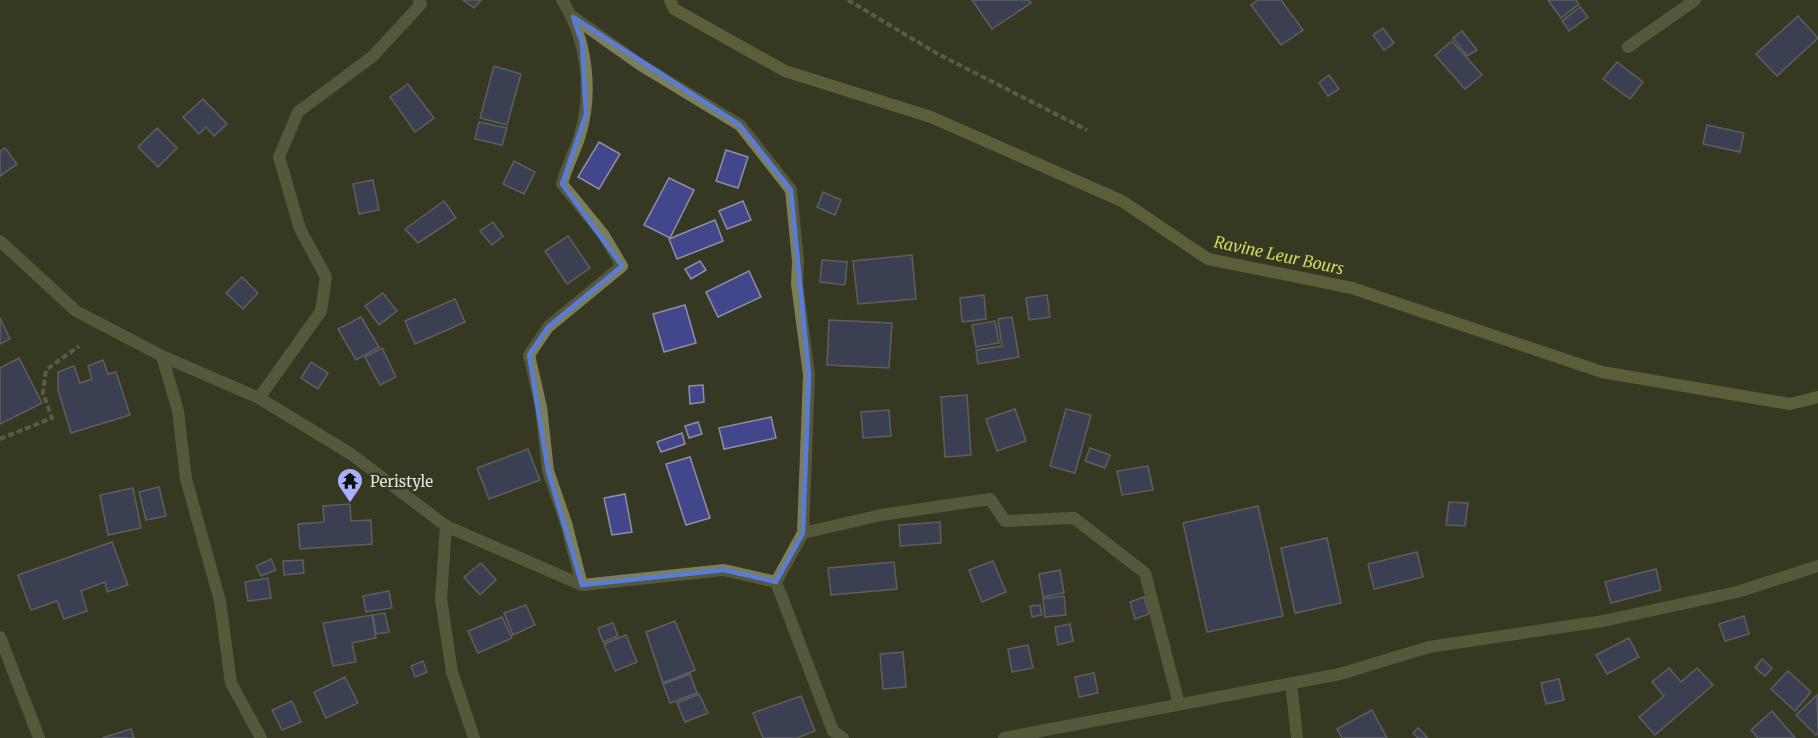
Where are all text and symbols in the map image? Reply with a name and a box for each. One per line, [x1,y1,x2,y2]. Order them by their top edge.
water label: Ravine Leur Bours [1212,231,1346,279]
temple icon: Peristyle [335,466,365,504]
place label: Peristyle [370,472,433,491]

